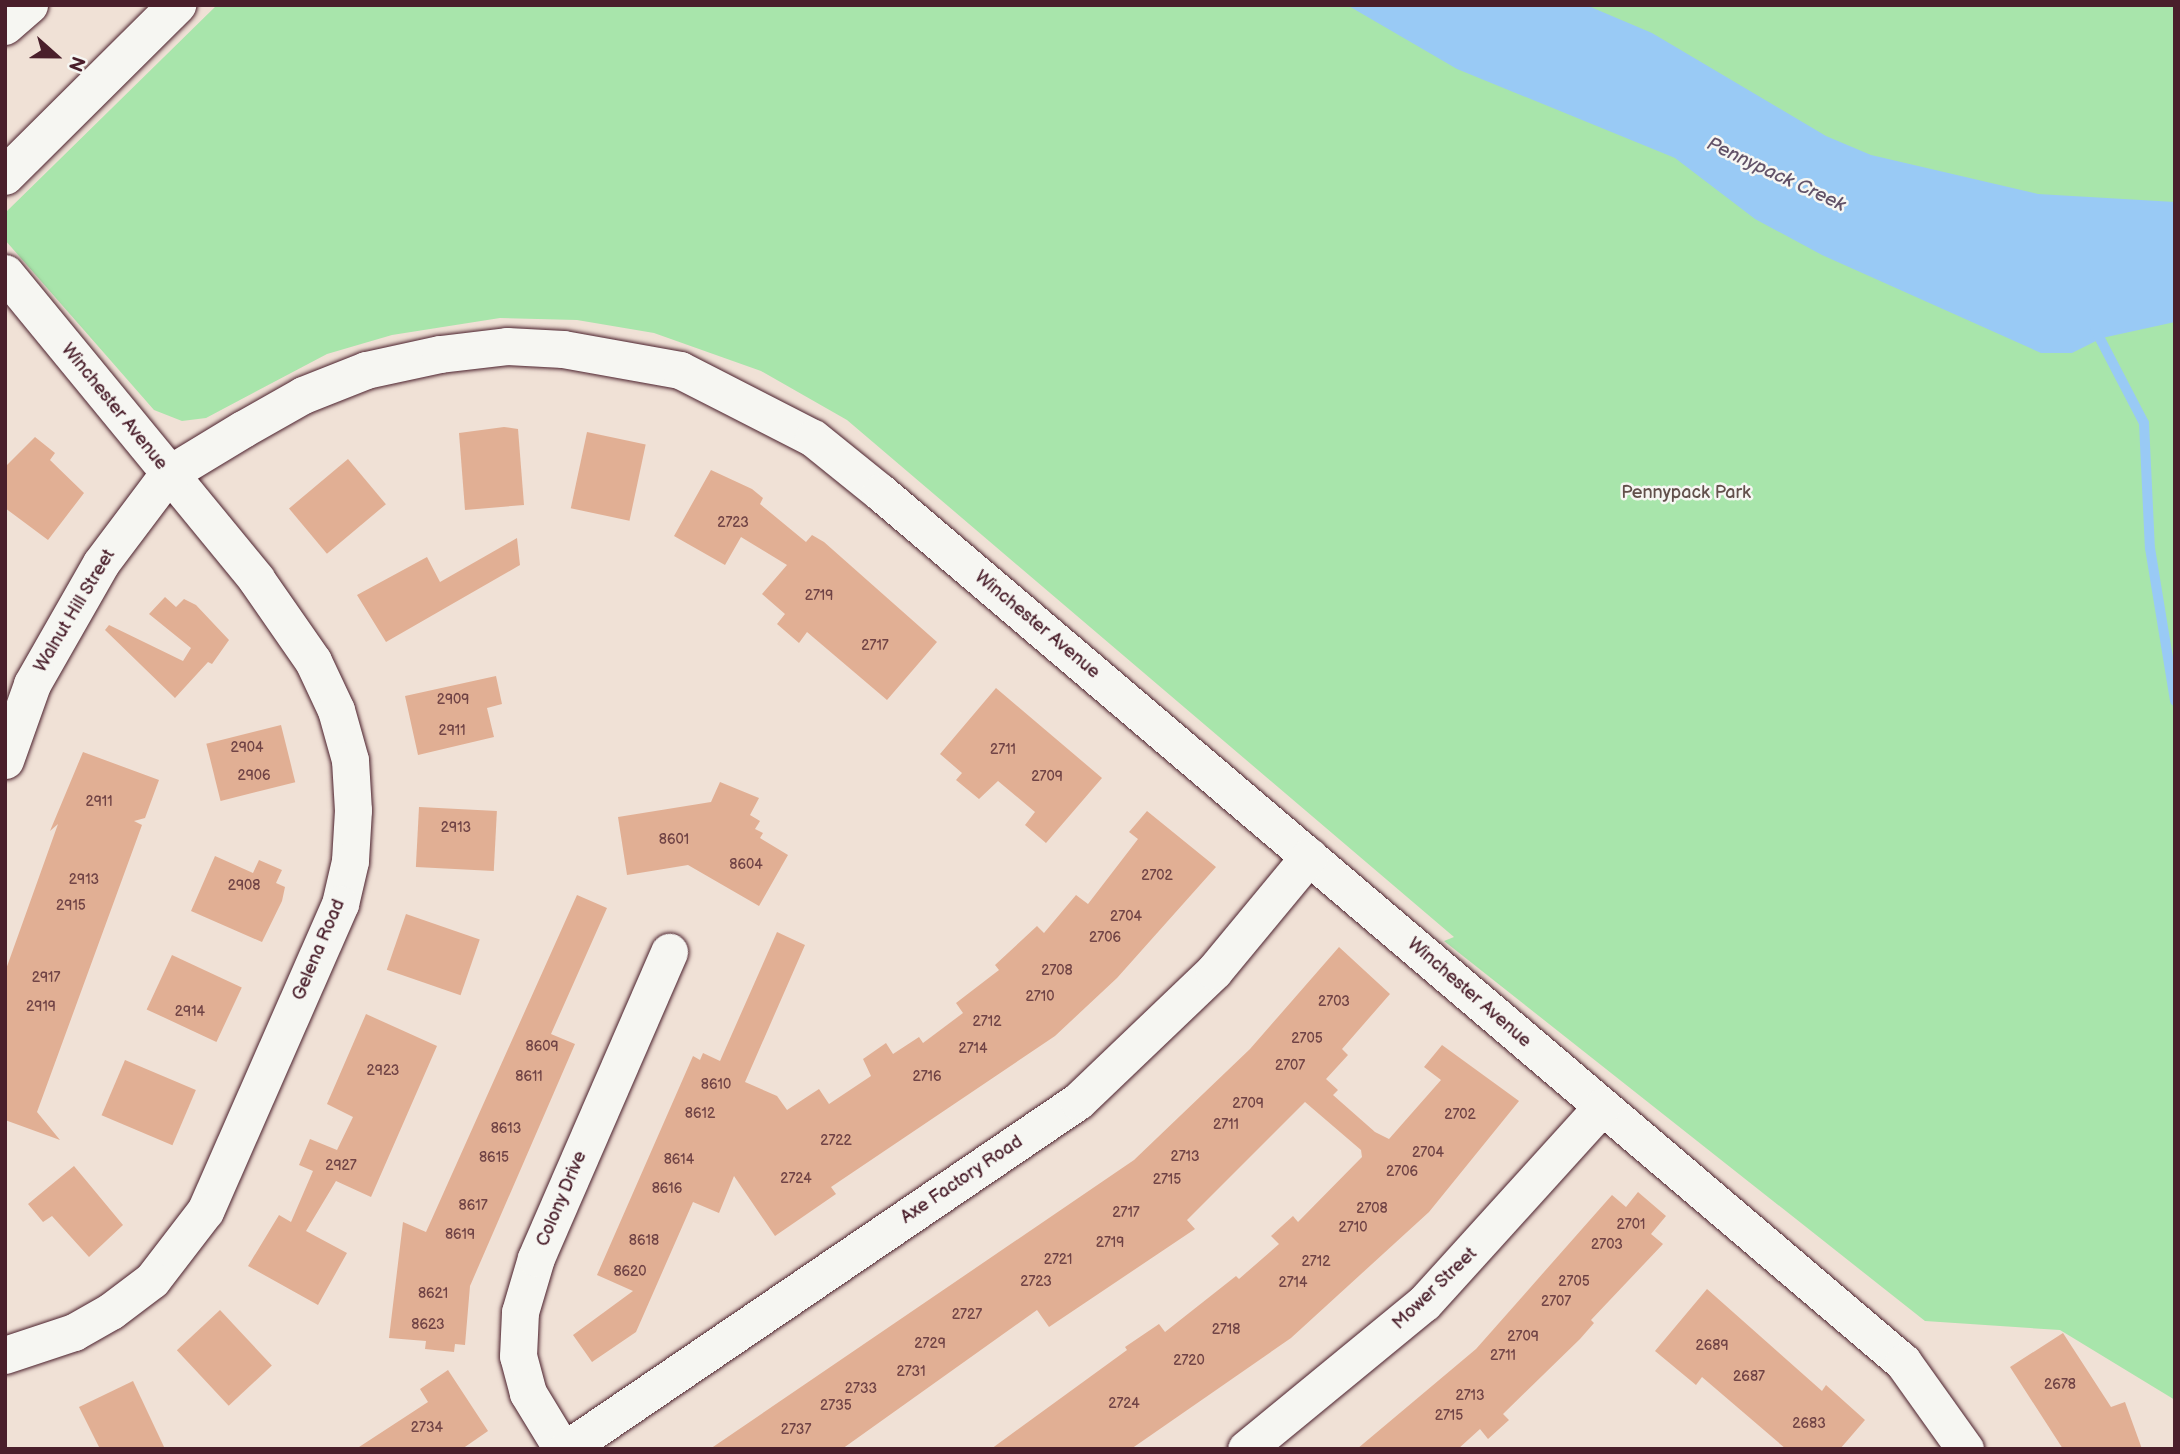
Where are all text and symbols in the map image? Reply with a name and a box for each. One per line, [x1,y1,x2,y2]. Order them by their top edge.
north arrow [21,21,91,91]
text: N [63,53,89,74]
water label: Pennypack Creek [1703,133,1849,217]
street label: Winchester Avenue [56,339,172,475]
park label: Pennypack Park [1621,482,1751,504]
house number: 2723 [717,515,749,531]
street label: Walnut Hill Street [30,546,120,676]
street label: Winchester Avenue [970,566,1104,684]
house number: 2719 [805,588,833,604]
house number: 2717 [861,638,889,654]
house number: 2909 [437,692,469,708]
house number: 2911 [438,723,466,739]
house number: 2904 [230,740,264,756]
house number: 2711 [990,742,1016,758]
house number: 2906 [237,768,271,784]
house number: 2709 [1031,769,1063,785]
house number: 2911 [85,794,113,810]
house number: 2913 [441,820,471,836]
house number: 8601 [659,832,689,848]
house number: 8604 [729,857,763,873]
house number: 2702 [1141,868,1173,884]
house number: 2913 [69,872,99,888]
house number: 2908 [228,878,260,894]
street label: Gelena Road [288,896,350,1004]
house number: 2915 [56,898,86,914]
house number: 2704 [1110,909,1142,925]
house number: 2706 [1089,930,1121,946]
street label: Winchester Avenue [1403,934,1535,1052]
house number: 2708 [1041,963,1073,979]
house number: 2917 [32,970,60,986]
house number: 2710 [1026,989,1054,1005]
house number: 2703 [1318,994,1350,1010]
house number: 2919 [26,999,56,1015]
house number: 2914 [175,1004,205,1020]
house number: 2712 [973,1014,1001,1030]
house number: 2705 [1291,1031,1323,1047]
house number: 8609 [525,1039,559,1055]
house number: 2714 [958,1041,988,1057]
house number: 2707 [1275,1058,1305,1074]
house number: 2923 [367,1063,399,1079]
house number: 8611 [515,1069,543,1085]
house number: 2716 [912,1069,942,1085]
house number: 8610 [701,1077,731,1093]
house number: 2709 [1232,1096,1264,1112]
house number: 8612 [685,1106,715,1122]
house number: 2702 [1444,1107,1476,1123]
house number: 2711 [1213,1117,1239,1133]
house number: 8613 [491,1121,521,1137]
street label: Axe Factory Road [896,1131,1028,1229]
house number: 2722 [820,1133,852,1149]
house number: 2704 [1412,1145,1444,1161]
street label: Colony Drive [532,1148,592,1250]
house number: 2713 [1170,1149,1200,1165]
house number: 8615 [479,1150,509,1166]
house number: 8614 [664,1152,694,1168]
house number: 2927 [325,1158,357,1174]
house number: 2706 [1386,1164,1418,1180]
house number: 2724 [780,1171,812,1187]
house number: 2715 [1153,1172,1181,1188]
house number: 8616 [652,1181,682,1197]
house number: 8617 [458,1198,488,1214]
house number: 2708 [1356,1201,1388,1217]
house number: 2717 [1112,1205,1140,1221]
house number: 2701 [1617,1217,1645,1233]
house number: 2710 [1339,1220,1367,1236]
house number: 8619 [445,1227,475,1243]
house number: 8618 [629,1233,659,1249]
house number: 2719 [1096,1235,1124,1251]
house number: 2703 [1591,1237,1623,1253]
street label: Mower Street [1388,1243,1482,1335]
house number: 2721 [1044,1252,1072,1268]
house number: 2712 [1302,1254,1330,1270]
house number: 8620 [613,1264,647,1280]
house number: 2723 [1020,1274,1052,1290]
house number: 2705 [1558,1274,1590,1290]
house number: 2714 [1278,1275,1308,1291]
house number: 8621 [418,1286,448,1302]
house number: 2707 [1541,1294,1571,1310]
house number: 2727 [952,1307,982,1323]
house number: 8623 [411,1317,445,1333]
house number: 2718 [1212,1322,1240,1338]
house number: 2709 [1507,1329,1539,1345]
house number: 2729 [914,1336,946,1352]
house number: 2689 [1695,1338,1729,1354]
house number: 2711 [1490,1348,1516,1364]
house number: 2720 [1173,1353,1205,1369]
house number: 2731 [896,1364,926,1380]
house number: 2687 [1733,1369,1765,1385]
house number: 2678 [2044,1377,2076,1393]
house number: 2733 [845,1381,877,1397]
house number: 2713 [1455,1388,1485,1404]
house number: 2724 [1108,1396,1140,1412]
house number: 2735 [820,1398,852,1414]
house number: 2715 [1435,1408,1463,1424]
house number: 2683 [1792,1416,1826,1432]
house number: 2734 [411,1420,443,1436]
house number: 2737 [781,1422,811,1438]

